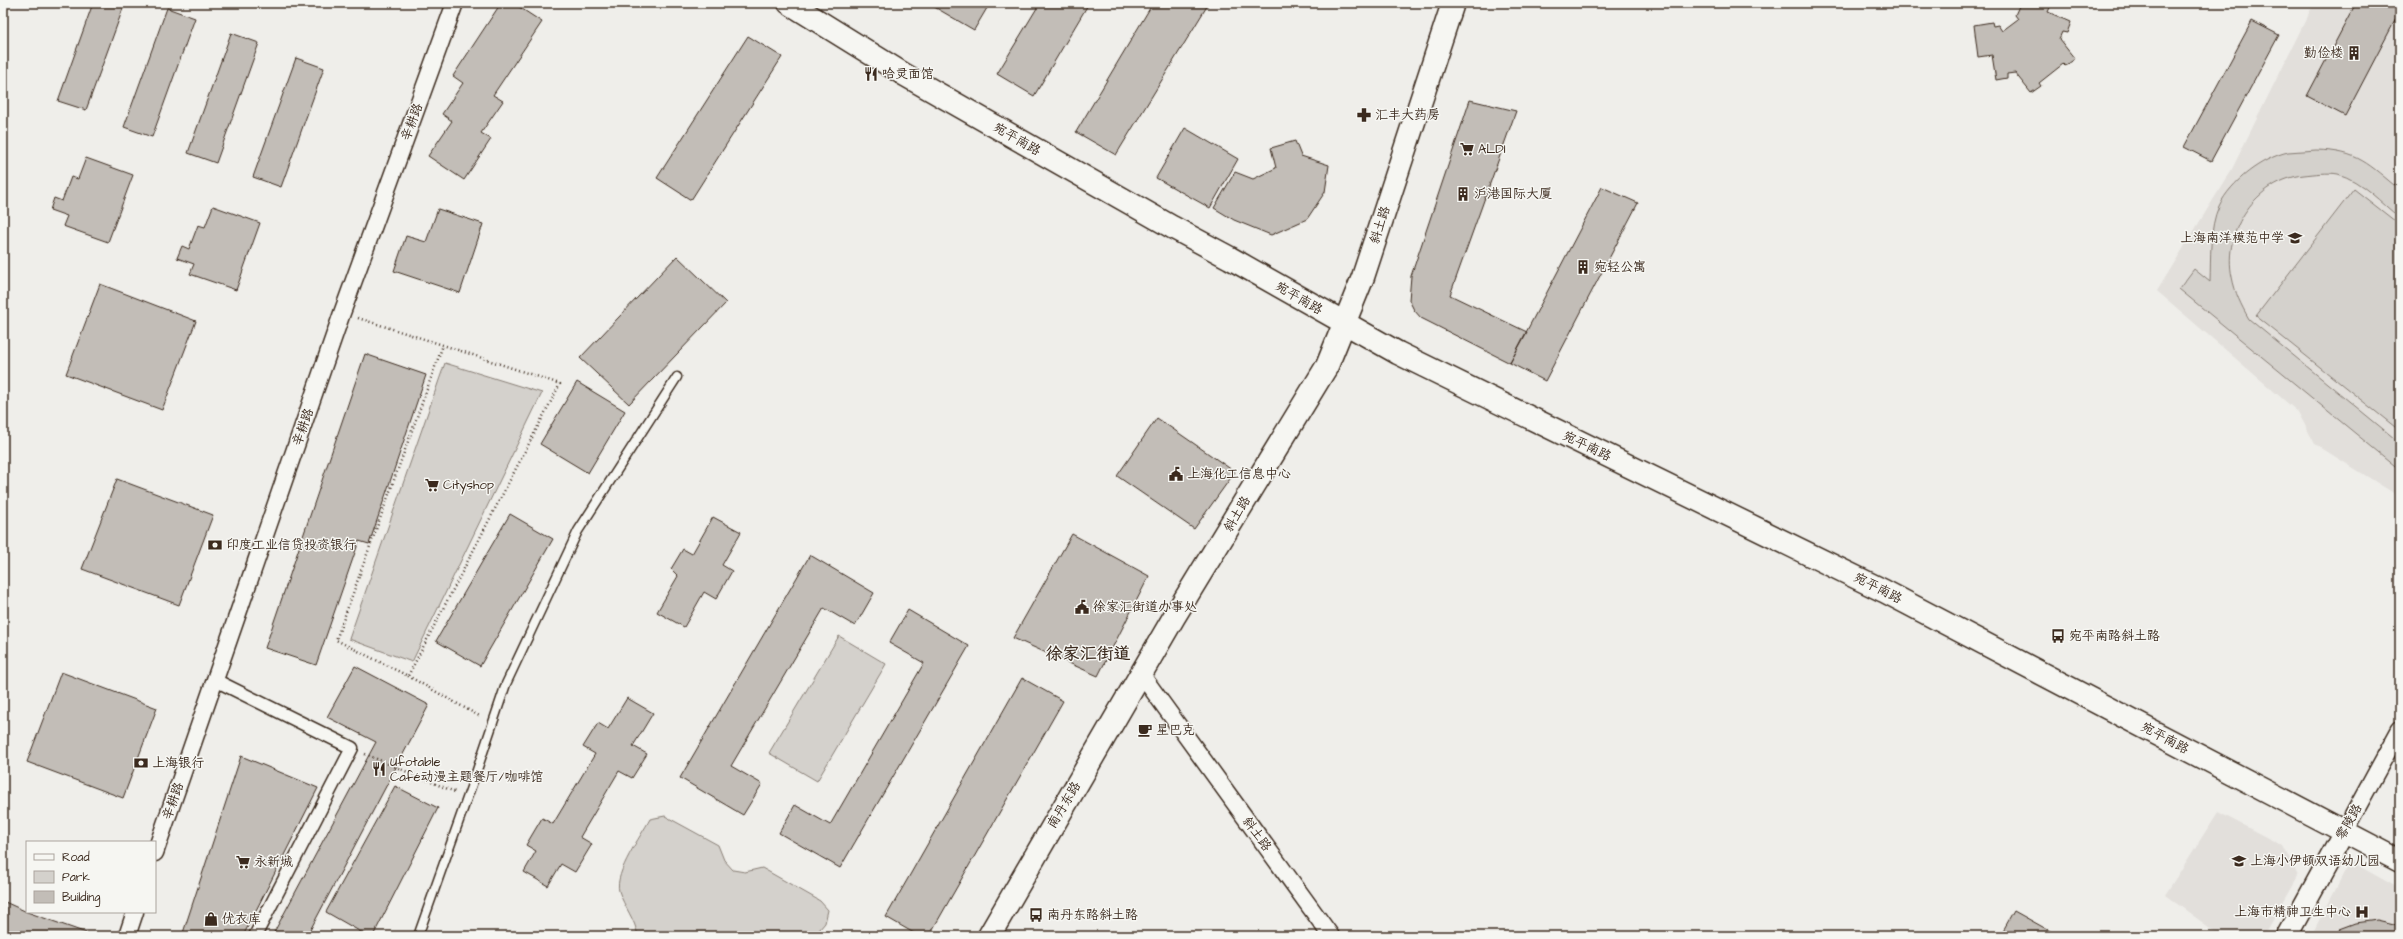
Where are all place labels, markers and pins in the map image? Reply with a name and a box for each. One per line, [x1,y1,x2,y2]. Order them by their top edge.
place label: 勤俭楼 [2304,44,2343,62]
building icon: 勤俭楼 [2346,45,2362,61]
place label: 哈灵面馆 [882,65,934,83]
restaurant icon: 哈灵面馆 [863,66,879,82]
place label: 汇丰大药房 [1375,106,1440,124]
pharmacy icon: 汇丰大药房 [1356,107,1372,123]
place label: ALDI [1478,140,1506,158]
supermarket icon: ALDI [1459,141,1475,157]
place label: 沪港国际大厦 [1474,185,1552,203]
building icon: 沪港国际大厦 [1455,186,1471,202]
place label: 上海南洋模范中学 [2180,229,2284,247]
school or university icon: 上海南洋模范中学 [2287,230,2303,246]
place label: 宛轻公寓 [1594,258,1646,276]
building icon: 宛轻公寓 [1575,259,1591,275]
place label: 上海化工信息中心 [1187,465,1291,483]
public building icon: 上海化工信息中心 [1168,466,1184,482]
place label: Cityshop [443,476,494,495]
supermarket icon: Cityshop [424,477,440,493]
place label: 印度工业信贷投资银行 [226,536,356,554]
bank icon: 印度工业信贷投资银行 [207,537,223,553]
place label: 徐家汇街道办事处 [1093,598,1197,616]
public building icon: 徐家汇街道办事处 [1074,599,1090,615]
place label: 宛平南路斜土路 [2069,627,2160,645]
bus stop icon: 宛平南路斜土路 [2050,628,2066,644]
place label: 星巴克 [1156,721,1195,739]
cafe icon: 星巴克 [1137,722,1153,738]
place label: Ufotable Café动漫主题餐厅/咖啡馆 [390,753,544,786]
place label: 上海银行 [152,754,204,772]
bank icon: 上海银行 [133,755,149,771]
restaurant icon: Ufotable Café动漫主题餐厅/咖啡馆 [371,761,387,777]
place label: 上海小伊顿双语幼儿园 [2250,852,2380,870]
place label: 永新城 [254,853,293,871]
school or university icon: 上海小伊顿双语幼儿园 [2231,853,2247,869]
supermarket icon: 永新城 [235,854,251,870]
place label: 上海市精神卫生中心 [2234,903,2351,921]
hospital icon: 上海市精神卫生中心 [2354,904,2370,920]
place label: 南丹东路斜土路 [1047,906,1138,924]
bus stop icon: 南丹东路斜土路 [1028,907,1044,923]
place label: 优衣库 [222,910,261,928]
shop icon: 优衣库 [203,911,219,927]

